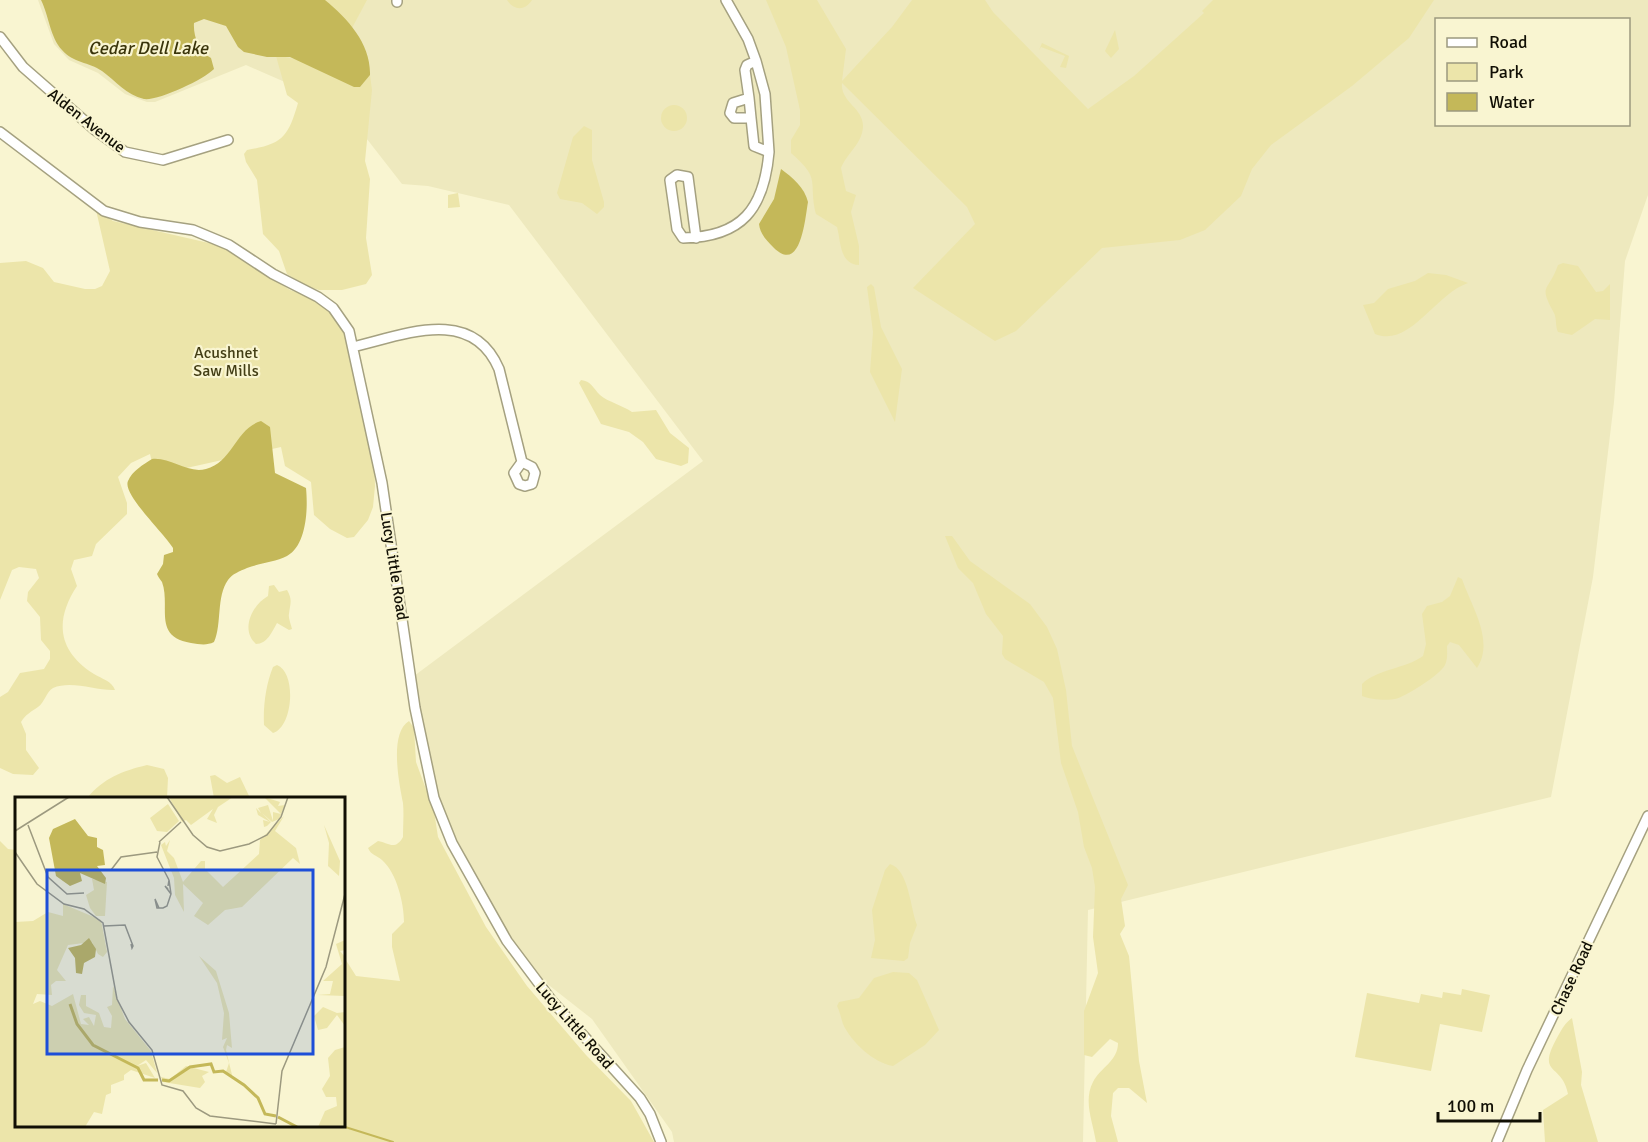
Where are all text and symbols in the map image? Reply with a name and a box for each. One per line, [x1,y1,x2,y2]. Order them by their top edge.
legend [1435,18,1630,126]
text: Road [1489,31,1528,53]
water label: Cedar Dell Lake [88,37,209,59]
text: Park [1489,61,1524,83]
street label: Alden Avenue [44,84,129,157]
text: Water [1489,91,1535,113]
park label: Acushnet Saw Mills [193,343,259,381]
street label: Lucy Little Road [376,511,412,622]
inset map [15,797,345,1127]
street label: Chase Road [1546,938,1598,1019]
street label: Lucy Little Road [531,978,618,1073]
scale bar [1438,1085,1540,1123]
text: 100 m [1447,1095,1494,1117]

